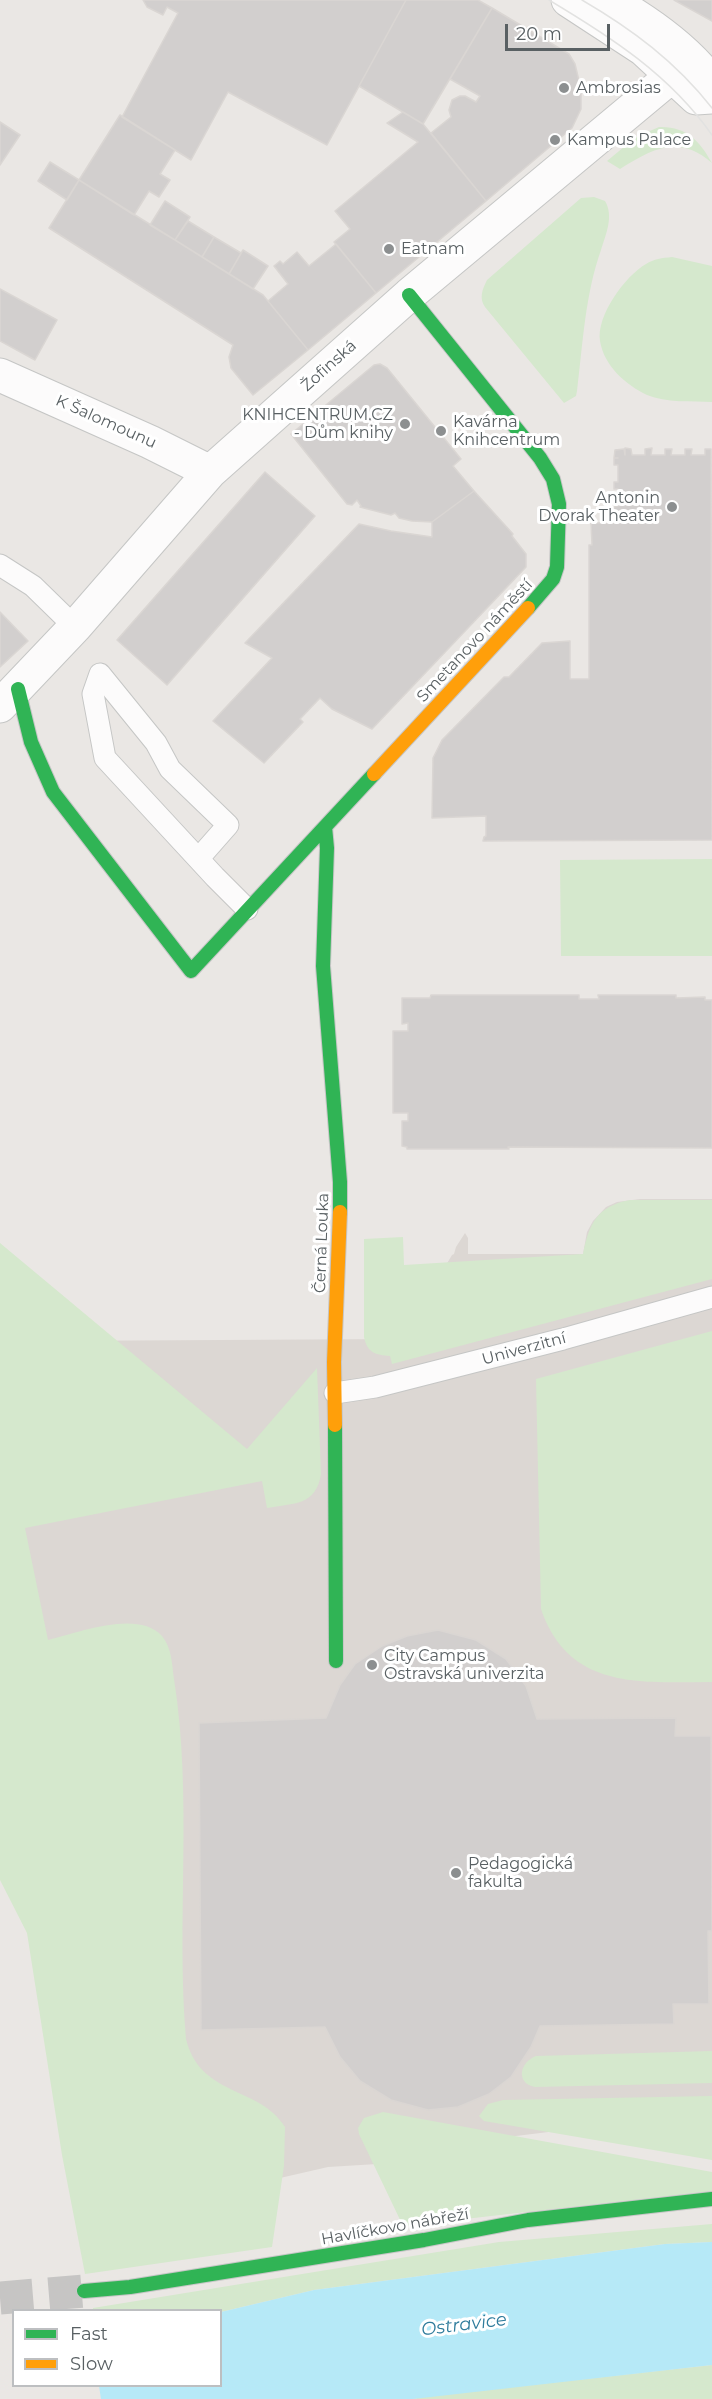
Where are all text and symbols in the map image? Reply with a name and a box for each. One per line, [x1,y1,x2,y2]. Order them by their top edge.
scale bar [508,12,613,50]
text: 20 m [516,23,562,45]
place label: Ambrosias [576,78,661,98]
marker: Ambrosias [557,81,571,95]
place label: Kampus Palace [567,130,691,150]
marker: Kampus Palace [548,133,562,147]
place label: Eatnam [401,239,465,259]
marker: Eatnam [382,242,396,256]
street label: Žofinská [298,336,360,396]
street label: K Šalomounu [53,391,159,453]
place label: KNIHCENTRUM.CZ - Dům knihy [242,405,393,443]
place label: Kavárna Knihcentrum [453,412,560,450]
marker: KNIHCENTRUM.CZ - Dům knihy [398,417,412,431]
marker: Kavárna Knihcentrum [434,424,448,438]
place label: Antonin Dvorak Theater [538,488,660,526]
marker: Antonin Dvorak Theater [665,500,679,514]
street label: Smetanovo náměstí [413,576,537,706]
street label: Černá Louka [311,1193,333,1293]
street label: Univerzitní [480,1329,568,1369]
place label: City Campus Ostravská univerzita [384,1646,545,1684]
marker: City Campus Ostravská univerzita [365,1658,379,1672]
place label: Pedagogická fakulta [468,1854,573,1892]
marker: Pedagogická fakulta [449,1866,463,1880]
street label: Havlíčkovo nábřeží [320,2205,470,2249]
legend [12,2309,222,2387]
water label: Ostravice [420,2309,508,2341]
text: Fast [70,2323,108,2345]
text: Slow [70,2353,113,2375]

